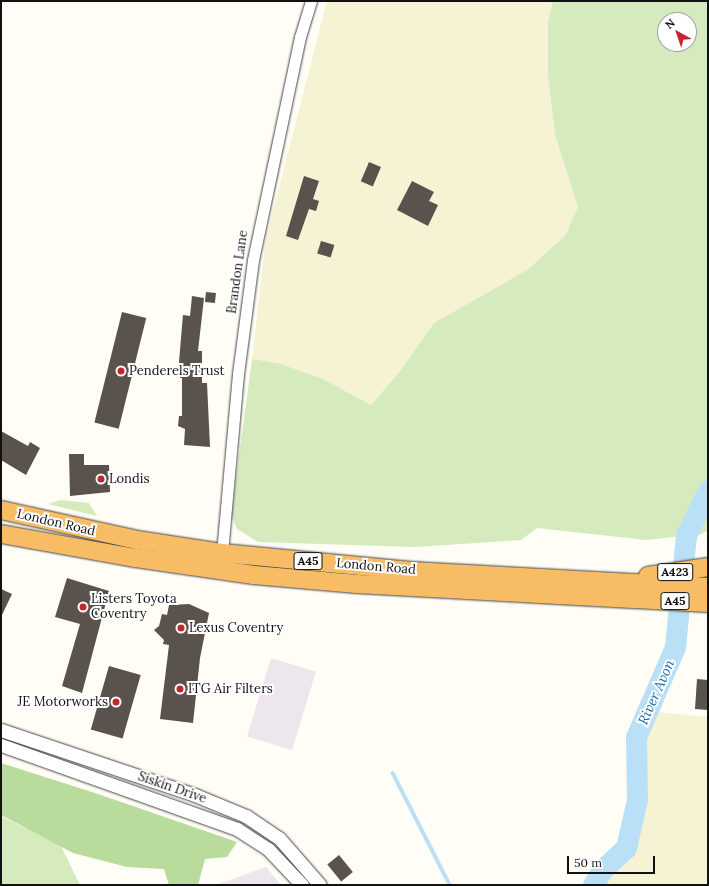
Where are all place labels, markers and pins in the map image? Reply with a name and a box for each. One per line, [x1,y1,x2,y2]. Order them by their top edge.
place label: Penderels Trust [129,363,225,379]
marker: Penderels Trust [116,366,126,376]
place label: Londis [109,471,149,487]
marker: Londis [96,474,106,484]
place label: Listers Toyota Coventry [91,592,177,623]
marker: Listers Toyota Coventry [78,602,88,612]
place label: Lexus Coventry [189,620,283,636]
marker: Lexus Coventry [176,623,186,633]
place label: ITG Air Filters [188,681,273,697]
marker: ITG Air Filters [175,684,185,694]
place label: JE Motorworks [17,694,108,710]
marker: JE Motorworks [111,697,121,707]

